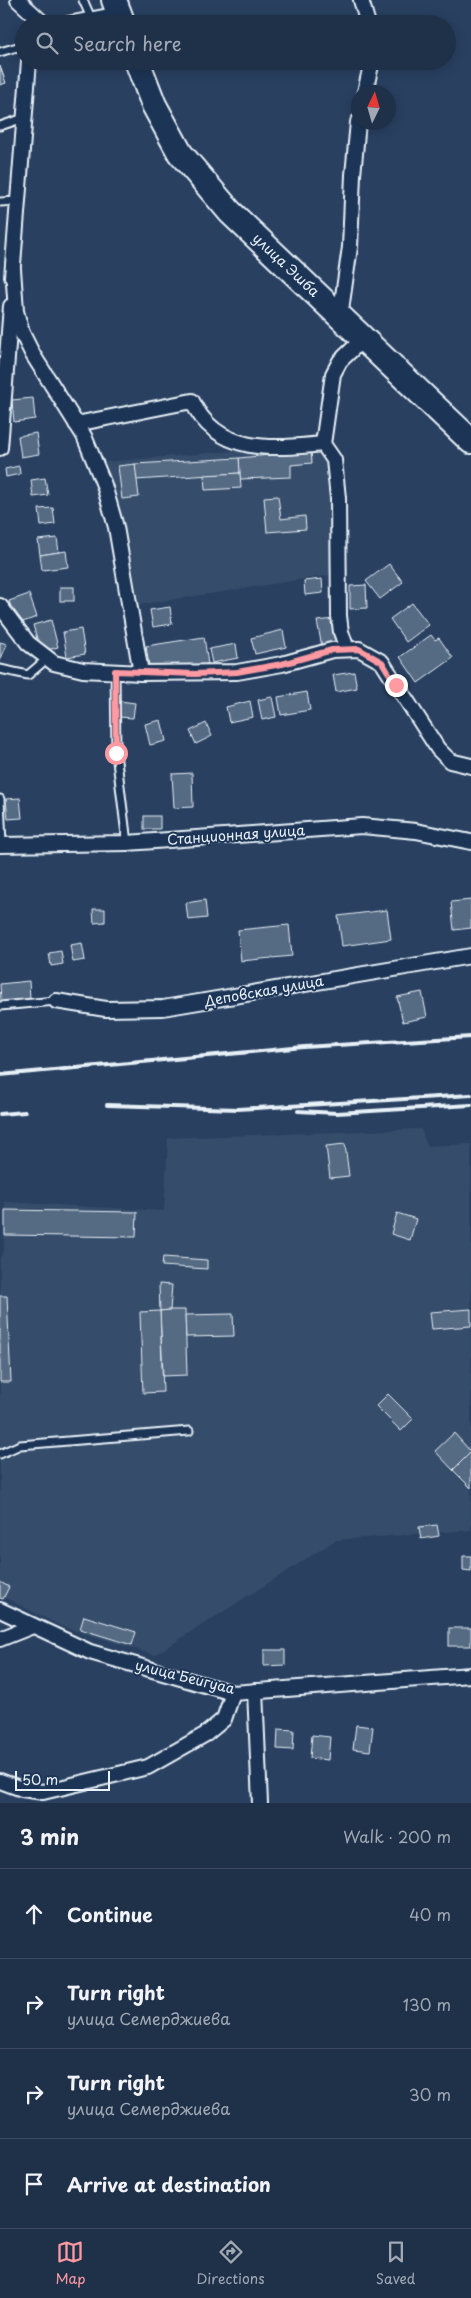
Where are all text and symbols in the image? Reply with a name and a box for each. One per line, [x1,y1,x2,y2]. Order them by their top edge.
search box [15,15,456,70]
icon: search [33,29,61,57]
text: Search here [73,29,182,57]
north arrow [351,85,396,130]
street label: улица Эшба [248,228,325,301]
route end [385,674,408,697]
route start [105,742,128,765]
street label: Станционная улица [166,819,306,850]
street label: Деповская улица [202,970,325,1011]
street label: улица Беигуаа [133,1654,238,1699]
scale bar [15,1768,110,1791]
text: 50 m [22,1769,58,1790]
text: 3 min [20,1820,79,1852]
text: Walk · 200 m [343,1824,451,1848]
icon: ahead [20,1900,48,1928]
text: Continue [67,1900,153,1928]
text: 40 m [409,1902,451,1926]
text: Turn right [67,1978,165,2006]
icon: right [20,1990,48,2018]
text: 130 m [403,1992,451,2016]
text: улица Семерджиева [67,2006,230,2030]
text: Turn right [67,2068,165,2096]
icon: right [20,2080,48,2108]
text: 30 m [409,2082,451,2106]
text: улица Семерджиева [67,2096,230,2120]
icon: arrive [20,2170,48,2198]
text: Arrive at destination [67,2170,271,2198]
tab: Map [56,2238,85,2289]
tab: Directions [197,2238,265,2289]
tab: Saved [376,2238,415,2289]

